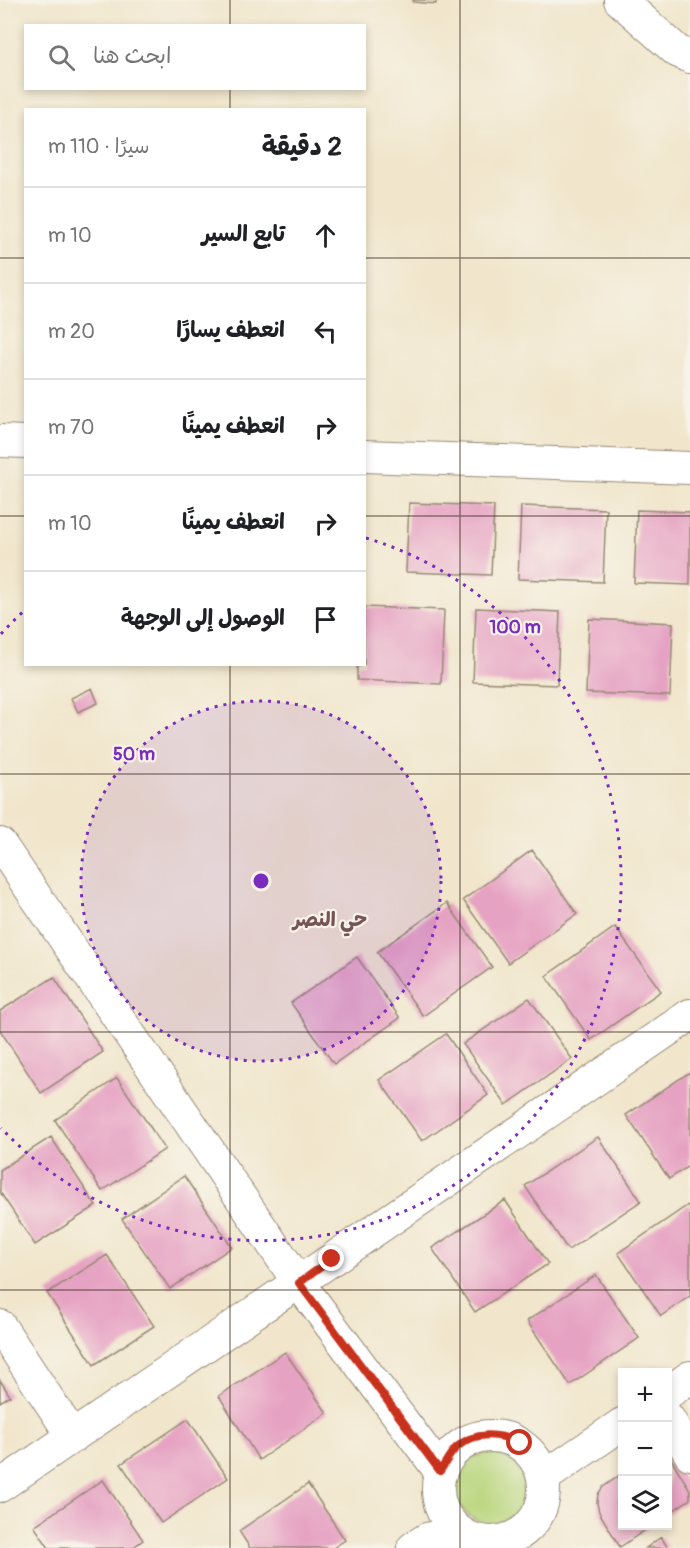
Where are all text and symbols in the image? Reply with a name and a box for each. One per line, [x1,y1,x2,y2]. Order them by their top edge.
search box [24,24,366,90]
icon: search [45,41,78,74]
text: ابحث هنا [93,42,171,70]
text: 2 دقيقة [262,131,342,163]
text: سيرًا · 110 m [48,134,149,159]
icon: ahead [309,219,342,252]
text: تابع السير [202,220,285,248]
text: 10 m [48,223,92,248]
icon: left [309,315,342,348]
text: انعطف يسارًا [176,316,285,344]
text: 20 m [48,319,95,344]
icon: right [309,411,342,444]
text: انعطف يمينًا [182,412,285,440]
text: 70 m [48,415,94,440]
icon: right [309,507,342,540]
text: انعطف يمينًا [182,508,285,536]
text: 10 m [48,511,92,536]
icon: arrive [309,603,342,636]
text: الوصول إلى الوجهة [121,604,285,632]
text: 100 m [489,616,541,639]
text: 50 m [113,743,155,766]
centre of rings [251,871,271,891]
district label: حي النصر [291,907,367,937]
route end [318,1245,344,1271]
map controls [618,1368,672,1530]
button: + [618,1368,672,1422]
button: − [618,1422,672,1476]
route start [506,1429,532,1455]
button: layers [618,1476,672,1530]

